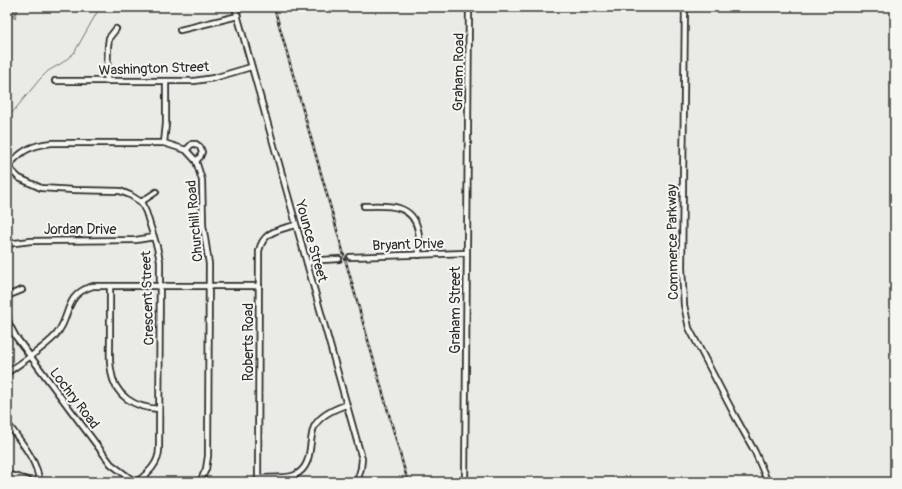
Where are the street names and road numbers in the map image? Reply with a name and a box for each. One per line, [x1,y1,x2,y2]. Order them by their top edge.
street label: Graham Road [449,33,468,111]
street label: Washington Street [98,58,210,79]
street label: Churchill Road [182,179,207,263]
street label: Commerce Parkway [663,184,682,300]
street label: Younce Street [291,197,331,284]
street label: Jordan Drive [44,221,116,238]
street label: Bryant Drive [372,235,444,254]
street label: Crescent Street [137,250,158,346]
street label: Graham Street [447,266,464,354]
street label: Roberts Road [240,303,257,381]
street label: Lochry Road [46,364,103,432]

